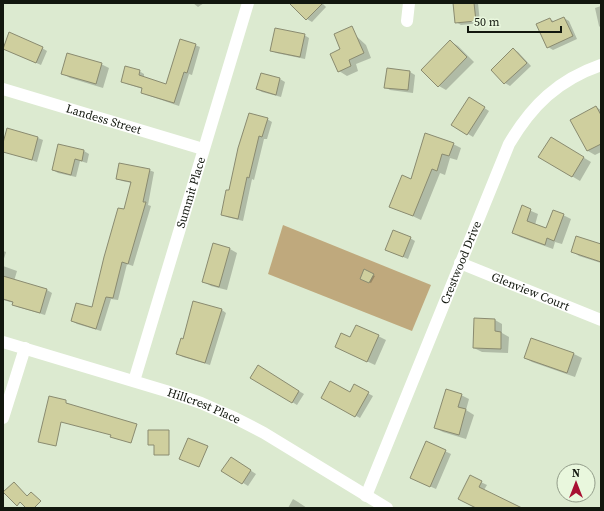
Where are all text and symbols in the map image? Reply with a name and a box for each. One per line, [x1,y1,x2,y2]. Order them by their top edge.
scale bar [468,8,561,34]
text: 50 m [474,14,500,30]
street label: Landess Street [64,100,143,138]
street label: Summit Place [173,155,209,230]
street label: Crestwood Drive [437,218,485,307]
street label: Glenview Court [489,269,572,314]
street label: Hillcrest Place [165,384,244,428]
north arrow [556,463,596,503]
text: N [572,466,580,481]

